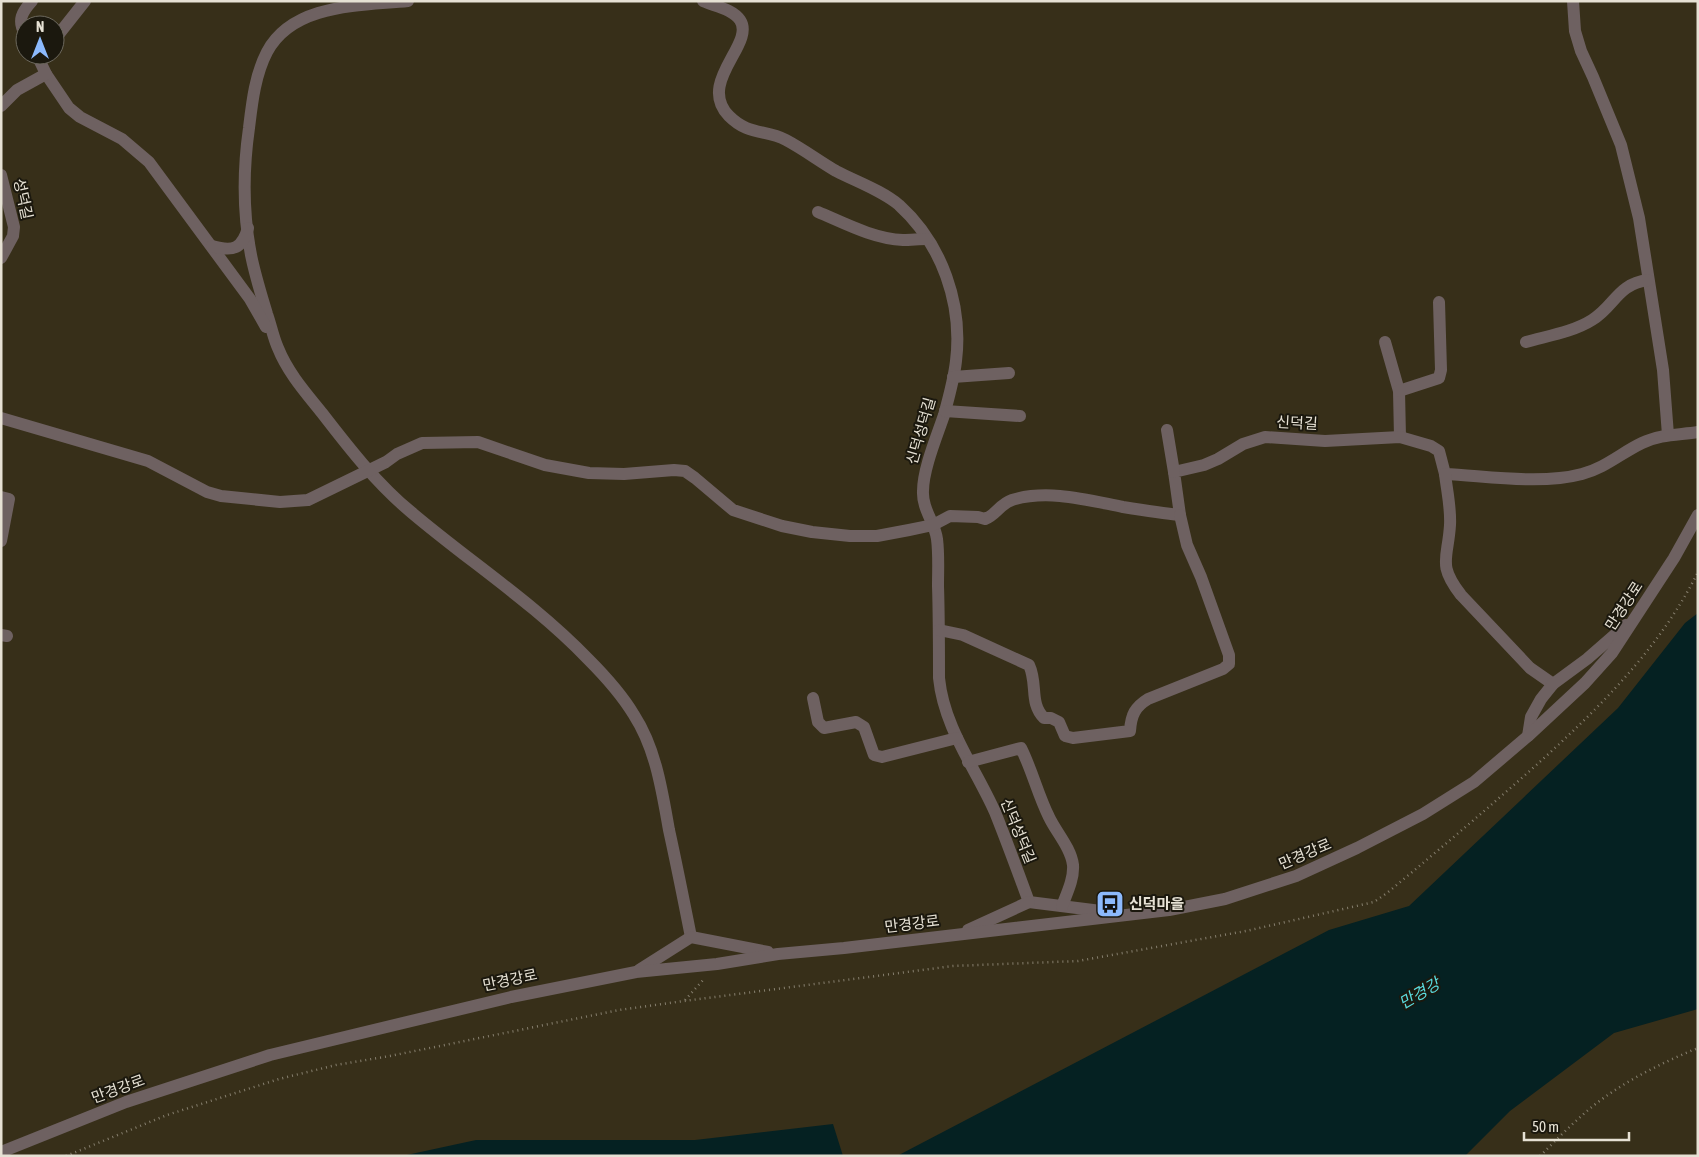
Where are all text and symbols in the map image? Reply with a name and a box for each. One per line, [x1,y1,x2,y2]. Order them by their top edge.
north arrow [15,15,65,65]
text: N [36,19,44,35]
street label: 성덕길 [11,177,36,221]
street label: 신덕성덕길 [903,395,938,466]
street label: 신덕길 [1276,413,1318,432]
street label: 만경강로 [1601,578,1646,634]
street label: 신덕성덕길 [998,796,1039,866]
street label: 만경강로 [1276,835,1334,872]
bus stop icon: 신덕마을 [1095,889,1125,919]
place label: 신덕마을 [1129,895,1184,912]
street label: 만경강로 [884,912,940,935]
street label: 만경강로 [481,965,539,994]
water label: 만경강 [1395,973,1445,1012]
street label: 만경강로 [89,1071,147,1106]
scale bar [1524,1110,1629,1142]
text: 50 m [1532,1118,1559,1135]

